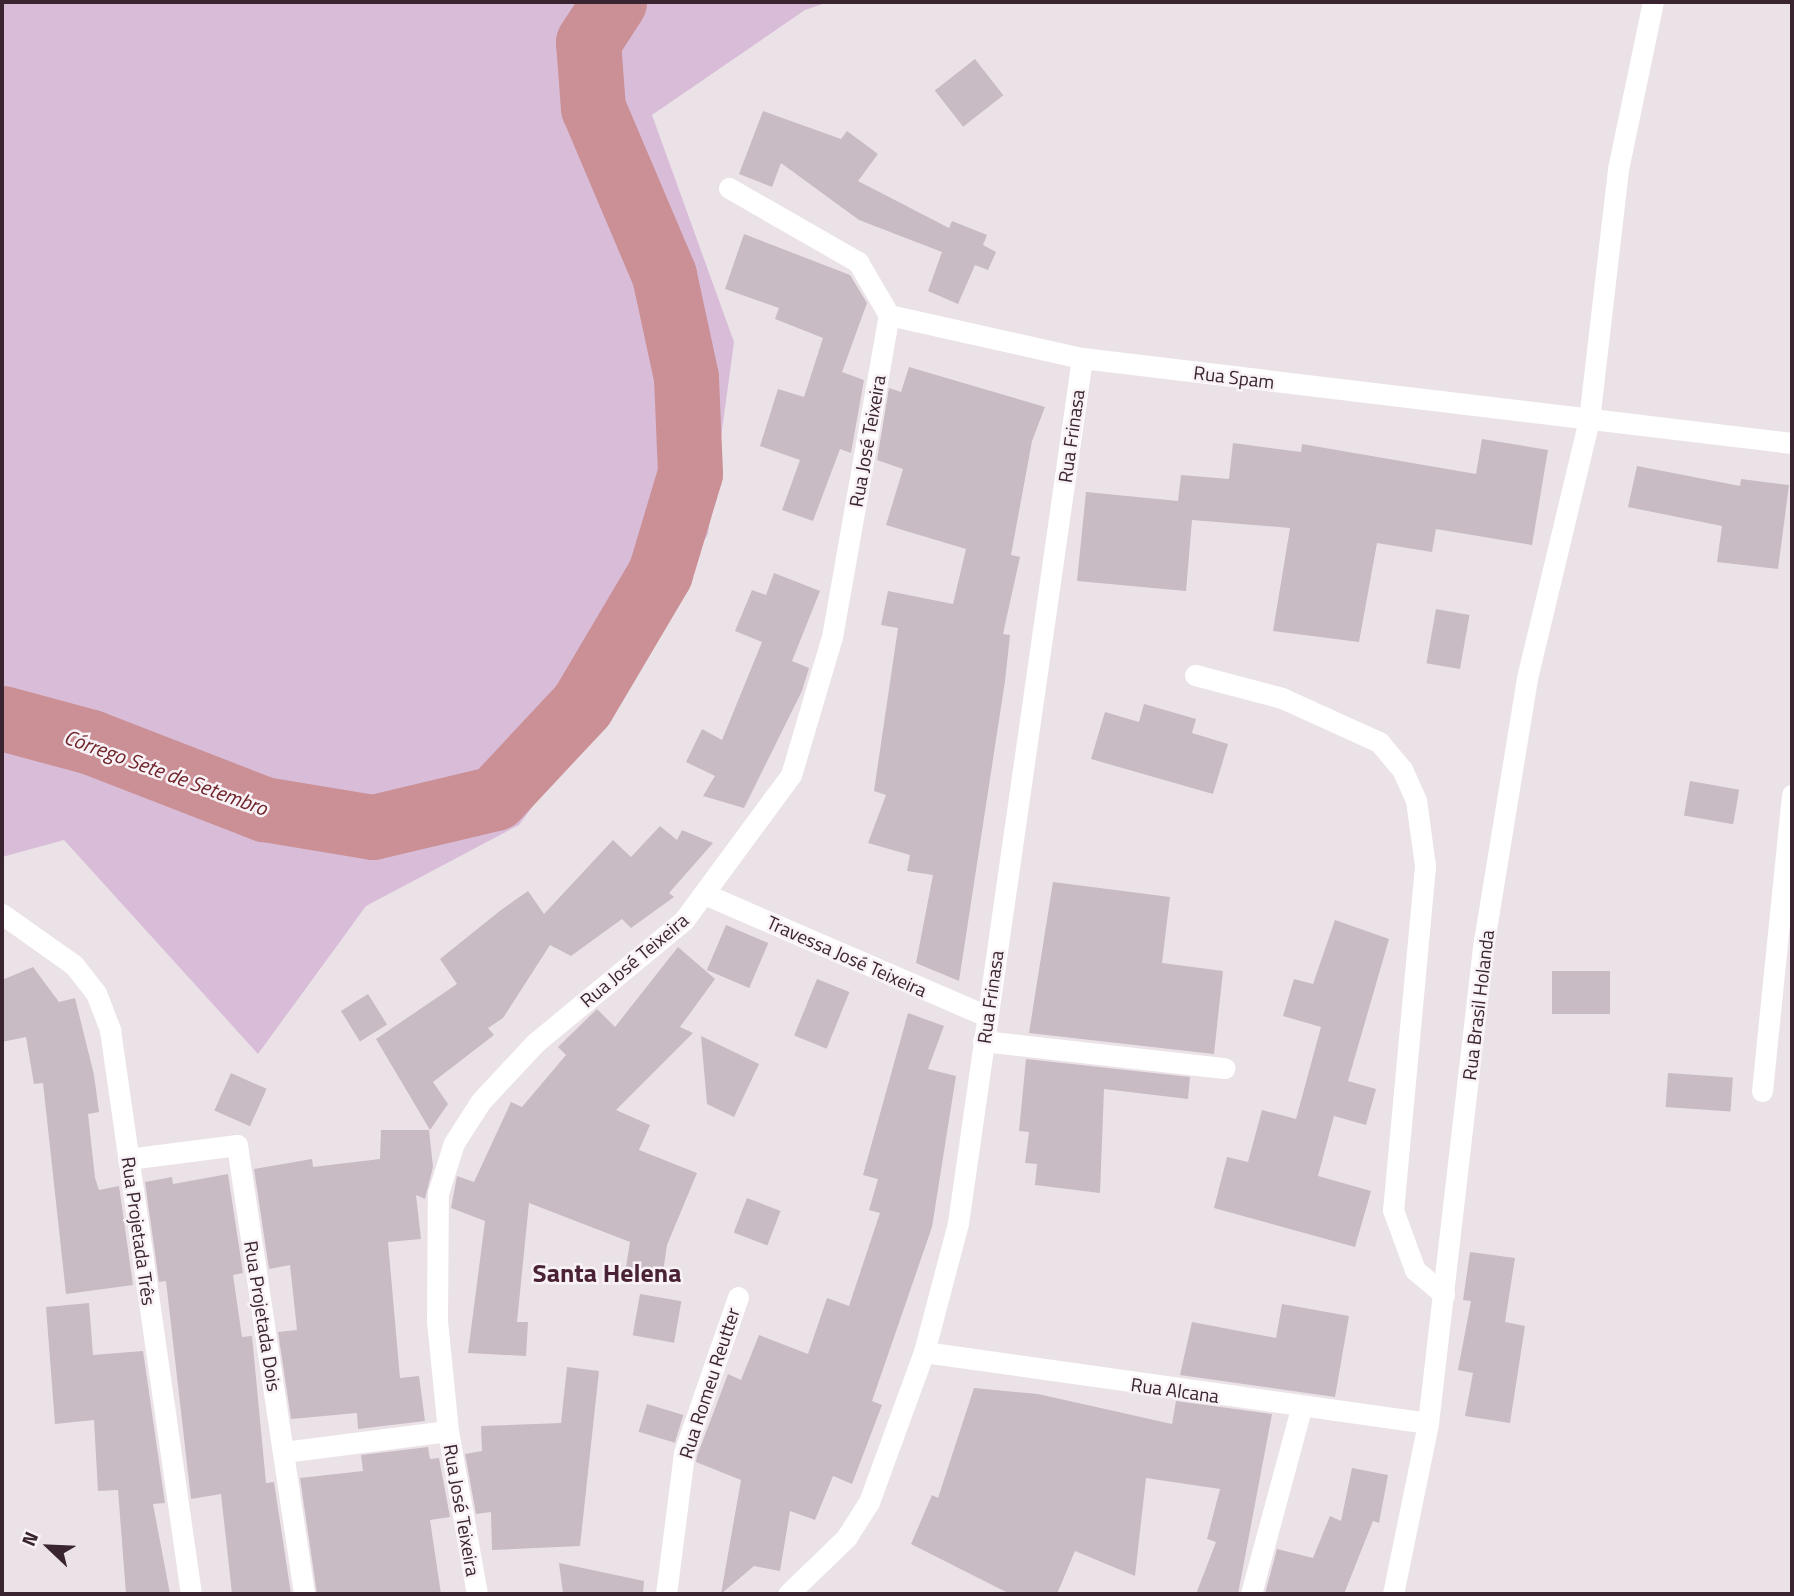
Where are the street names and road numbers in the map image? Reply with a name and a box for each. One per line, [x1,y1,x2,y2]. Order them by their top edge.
street label: Rua Spam [1192,361,1276,393]
street label: Rua José Teixeira [844,373,890,509]
street label: Rua Frinasa [1053,388,1089,484]
street label: Rua José Teixeira [575,908,693,1012]
street label: Travessa José Teixeira [764,910,930,1002]
street label: Rua Brasil Holanda [1457,929,1499,1081]
street label: Rua Frinasa [972,949,1008,1045]
street label: Rua Projetada Três [117,1155,161,1307]
street label: Rua Projetada Dois [240,1239,286,1393]
street label: Rua Romeu Reutter [674,1305,744,1461]
street label: Rua Alcana [1130,1373,1220,1407]
street label: Rua José Teixeira [439,1442,485,1578]

